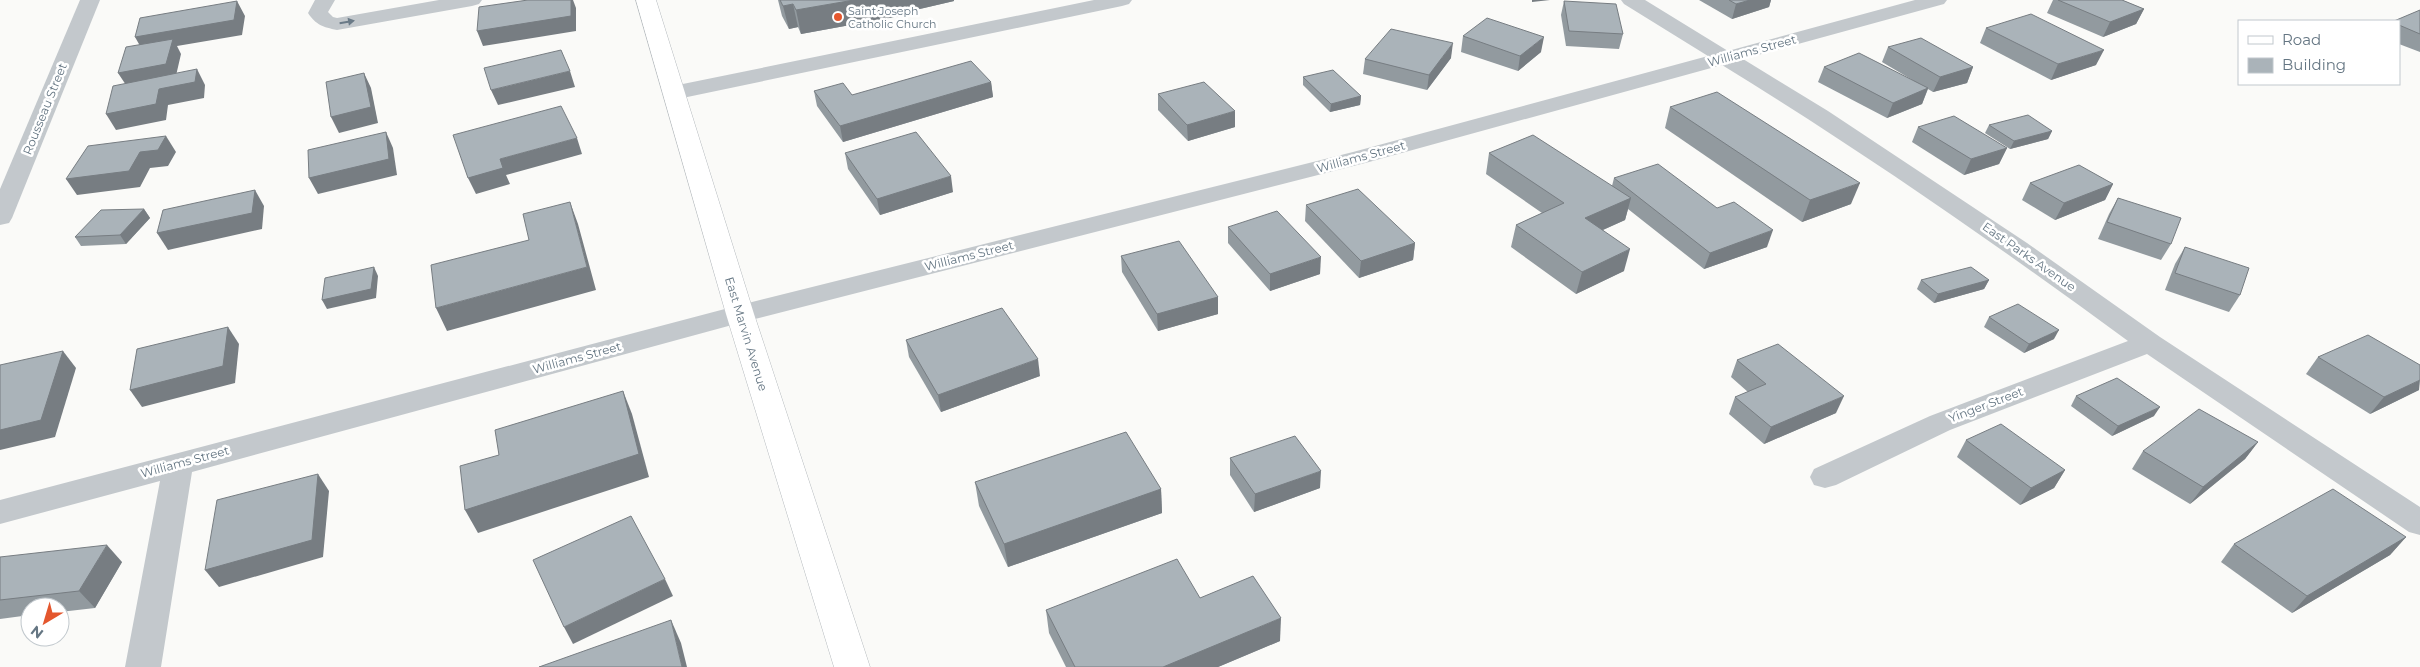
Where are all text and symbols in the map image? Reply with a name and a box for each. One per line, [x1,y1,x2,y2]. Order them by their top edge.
place label: Saint Joseph Catholic Church [848,4,936,31]
marker: Saint Joseph Catholic Church [832,11,844,23]
one-way arrow [340,18,356,26]
legend [2238,20,2400,85]
text: Road [2282,30,2321,49]
street label: Williams Street [1706,31,1798,70]
text: Building [2282,55,2346,74]
street label: Rousseau Street [19,61,70,157]
street label: Williams Street [1315,137,1407,176]
street label: East Parks Avenue [1980,219,2079,294]
street label: Williams Street [923,237,1015,274]
street label: East Marvin Avenue [722,275,771,393]
street label: Williams Street [531,338,623,377]
street label: Yinger Street [1946,383,2025,426]
street label: Williams Street [139,442,231,481]
north arrow [20,597,70,647]
text: N [27,622,47,643]

